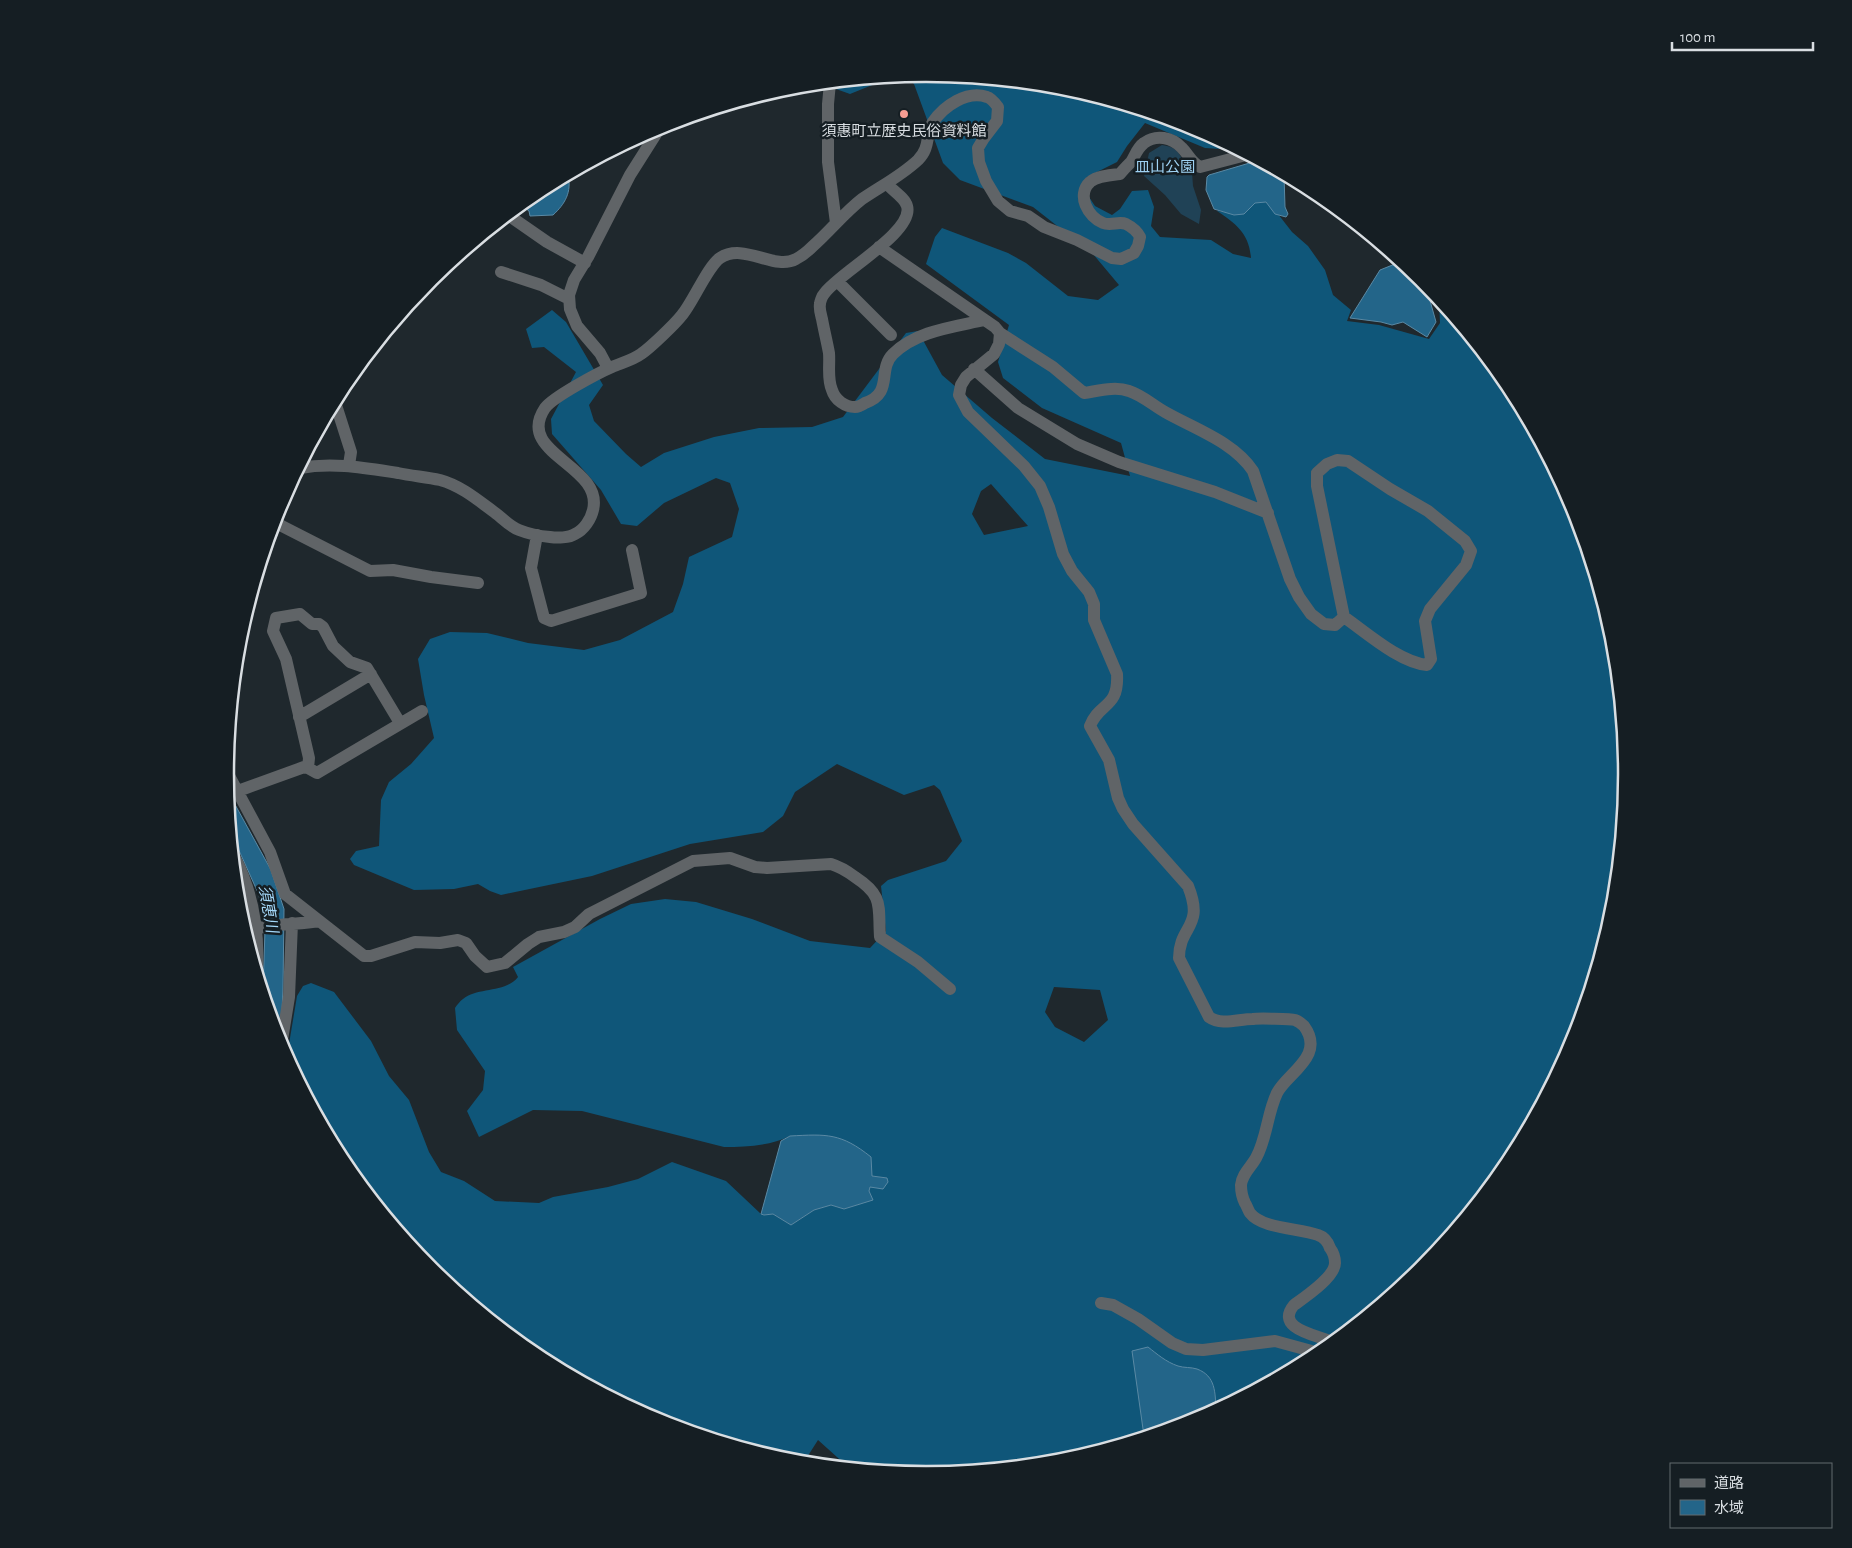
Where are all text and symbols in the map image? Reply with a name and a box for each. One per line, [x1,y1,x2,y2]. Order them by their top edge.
scale bar [1672,20,1813,52]
text: 100 m [1680,30,1715,45]
marker: 須惠町立歴史民俗資料館 [898,108,910,120]
place label: 須惠町立歴史民俗資料館 [821,122,987,139]
park label: 皿山公園 [1135,159,1195,175]
water label: 須恵川 [256,884,281,936]
legend [1670,1463,1832,1528]
text: 道路 [1714,1475,1744,1491]
text: 水域 [1714,1500,1744,1516]

